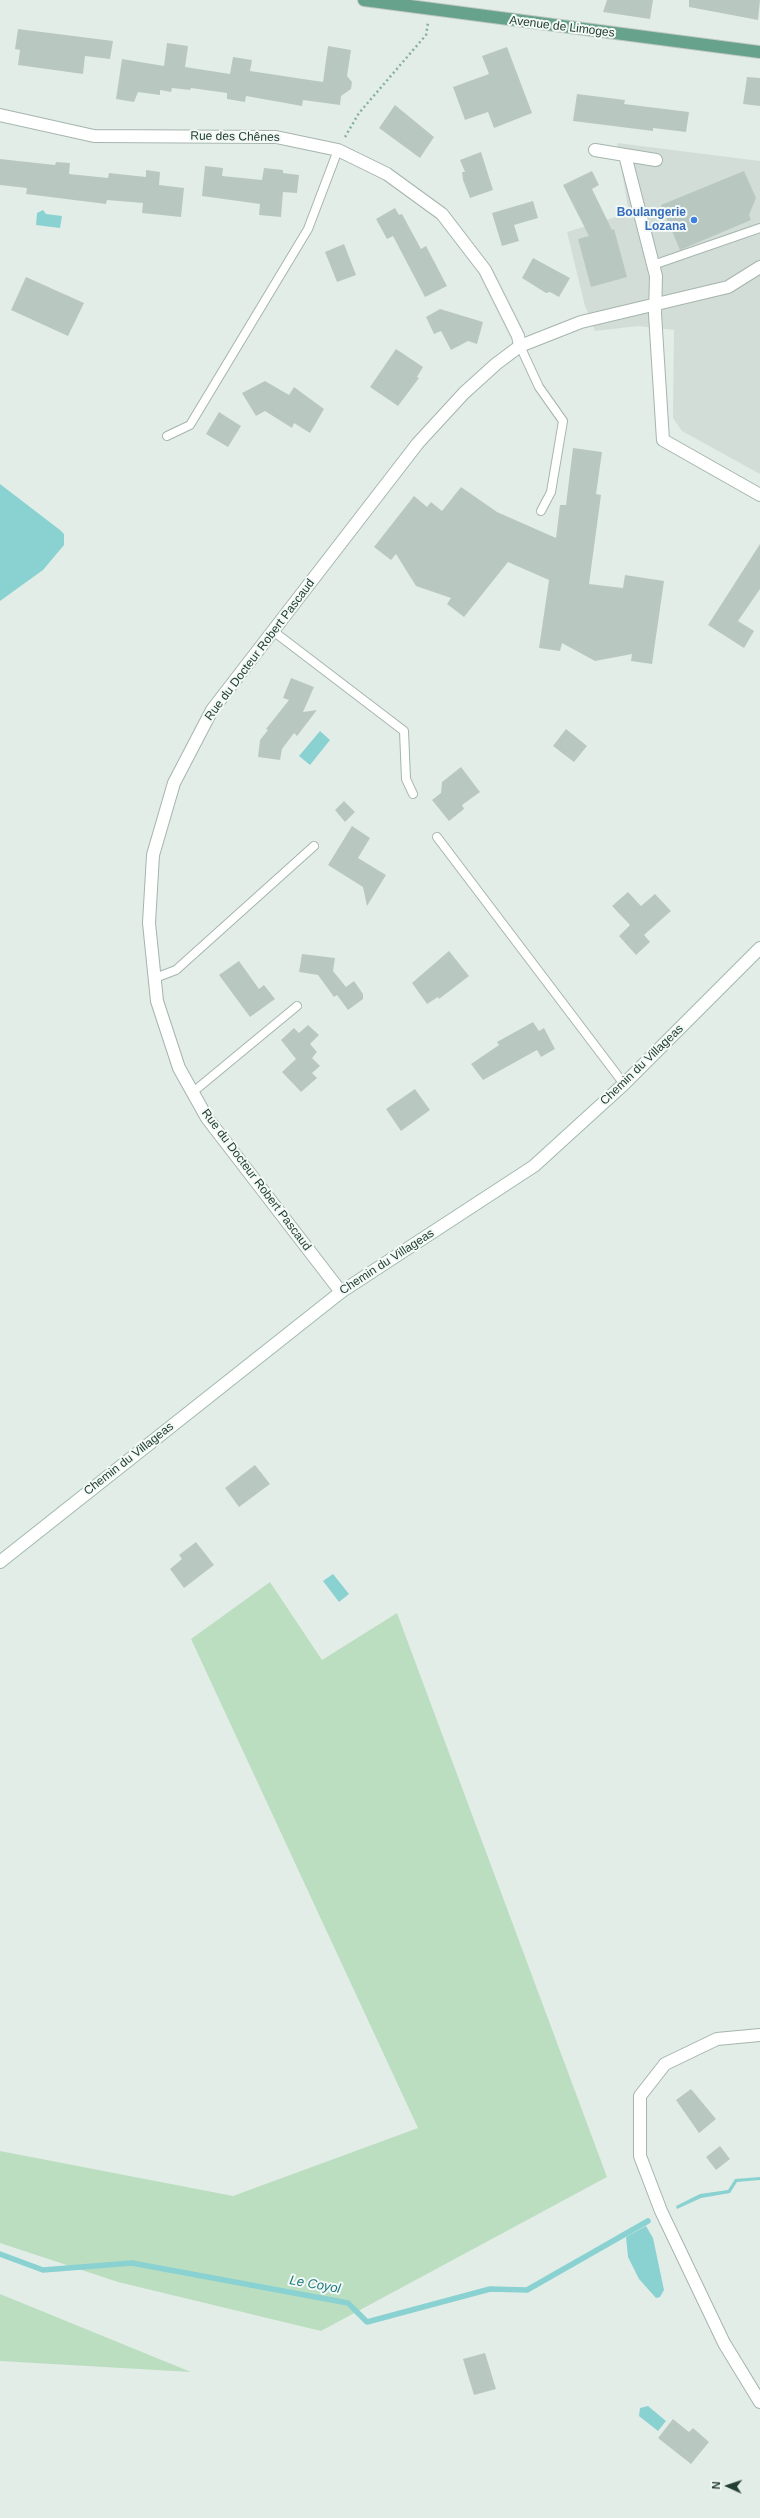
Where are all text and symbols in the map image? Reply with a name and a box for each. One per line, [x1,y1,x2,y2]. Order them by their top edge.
street label: Avenue de Limoges [509,13,615,41]
street label: Rue des Chênes [190,129,280,145]
place label: Boulangerie Lozana [617,206,686,234]
marker: Boulangerie Lozana [689,215,699,225]
street label: Rue du Docteur Robert Pascaud [202,576,318,724]
street label: Chemin du Villageas [597,1022,687,1108]
street label: Rue du Docteur Robert Pascaud [198,1106,314,1254]
street label: Chemin du Villageas [337,1226,437,1298]
street label: Chemin du Villageas [81,1420,177,1498]
water label: Le Coyol [288,2273,342,2297]
north arrow [708,2466,748,2506]
text: N [710,2481,722,2490]

